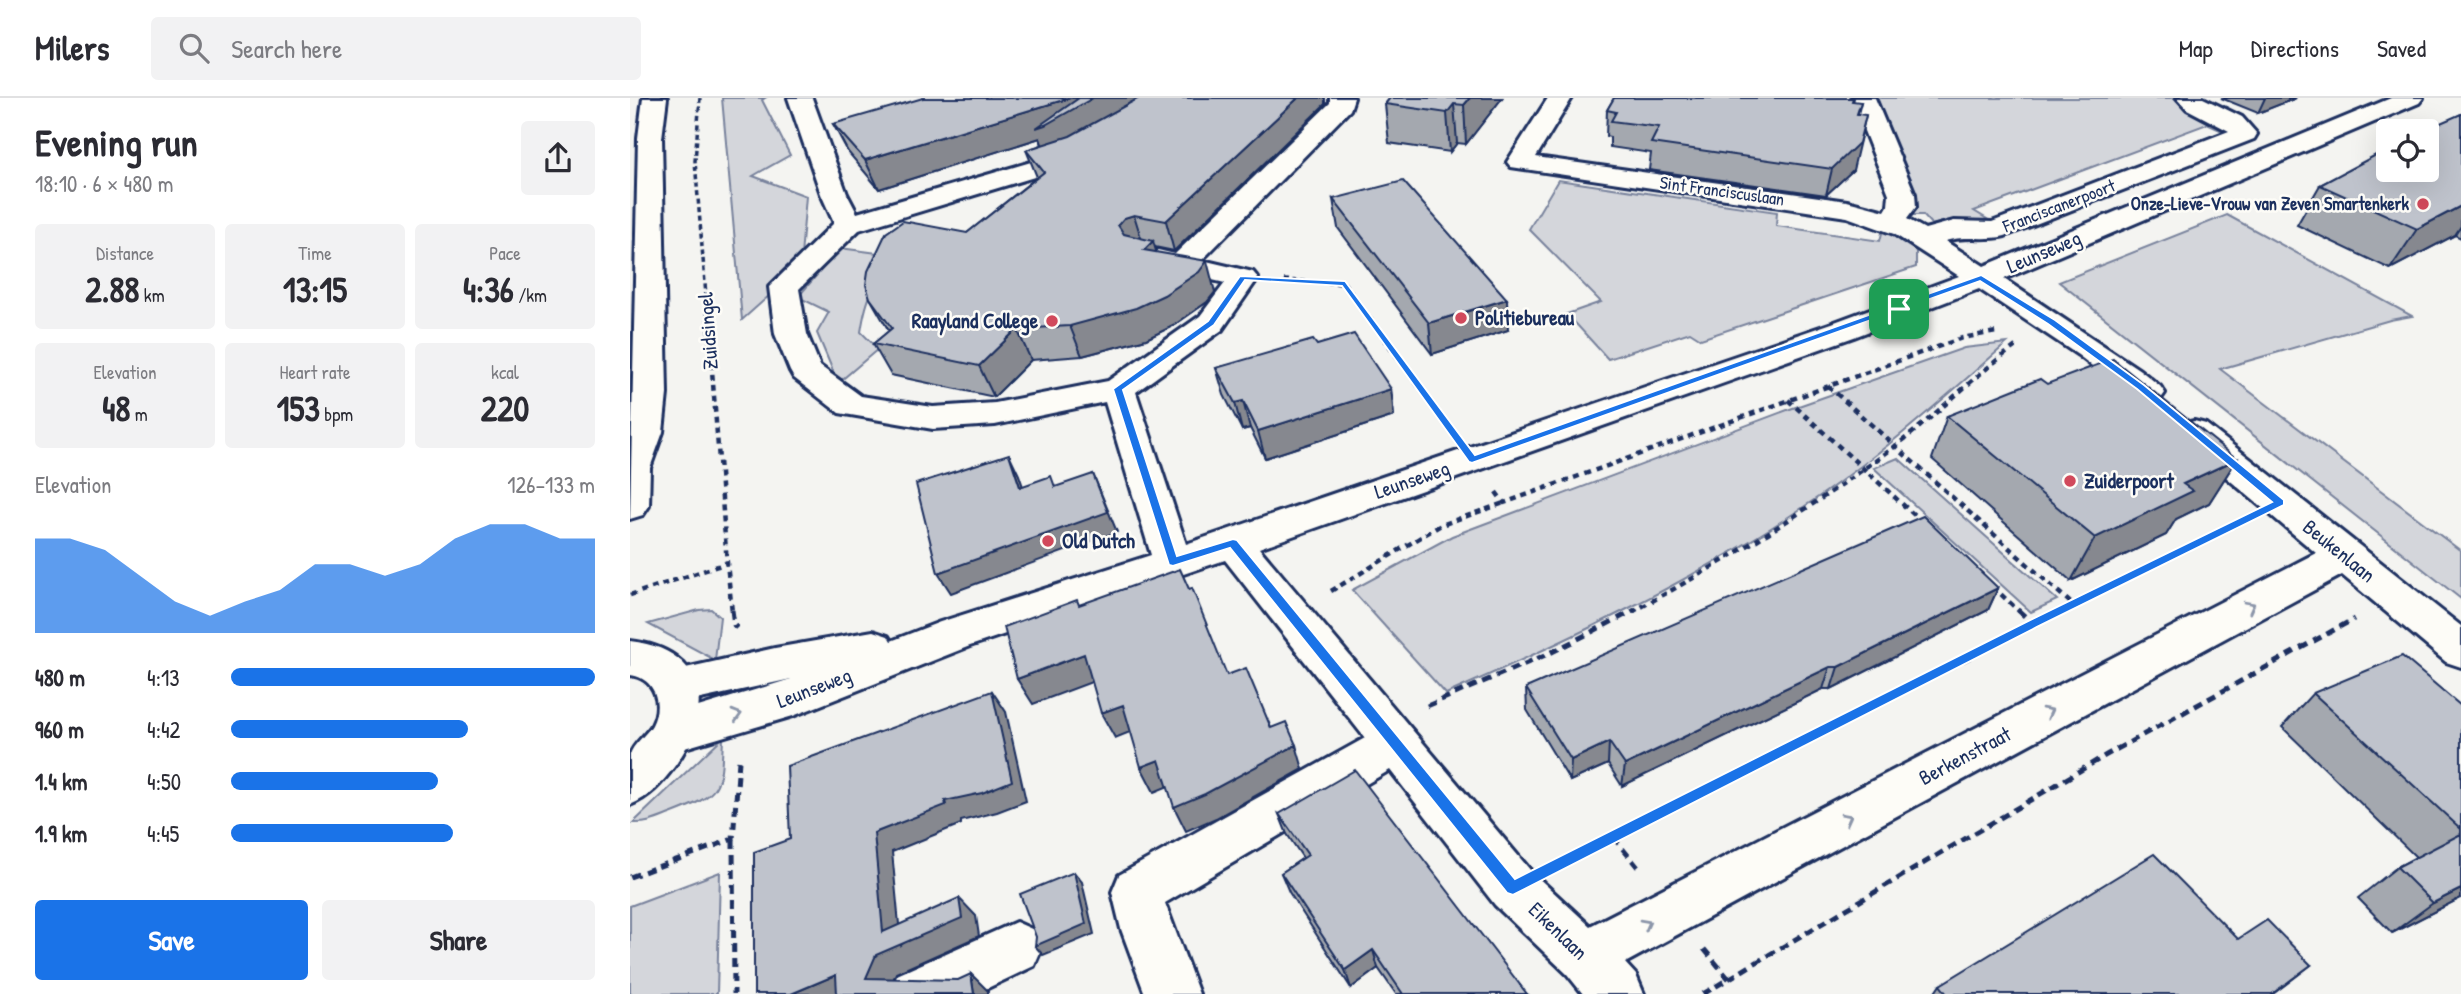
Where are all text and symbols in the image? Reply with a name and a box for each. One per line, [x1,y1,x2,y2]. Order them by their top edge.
search box [151,17,641,80]
text: Milers [35,26,109,70]
icon: search [175,29,213,67]
text: Search here [231,31,342,66]
text: Map [2179,32,2213,64]
text: Directions [2251,32,2339,64]
text: Saved [2377,32,2426,64]
text: Evening run [35,116,198,168]
map controls [2376,119,2439,182]
button: locate [2376,119,2439,182]
button: share [521,121,595,195]
text: 18:10 · 6 × 480 m [35,168,173,199]
street label: Sint Franciscuslaan [1658,169,1786,212]
street label: Franciscanerpoort [1998,172,2119,239]
place label: Onze-Lieve-Vrouw van Zeven Smartenkerk [2131,191,2410,216]
marker: Onze-Lieve-Vrouw van Zeven Smartenkerk [2415,196,2431,212]
street label: Leunseweg [2002,223,2085,280]
text: Distance [96,240,154,266]
text: Time [298,240,332,266]
text: Pace [489,240,521,266]
text: 2.88 [85,266,140,313]
text: 13:15 [283,266,347,313]
text: 4:36 [463,266,514,313]
pin [1869,279,1929,339]
text: km [140,282,165,308]
text: /km [514,282,547,308]
icon: arrive [1880,290,1918,328]
street label: Zuidsingel [690,291,725,371]
place label: Politiebureau [1475,303,1575,332]
place label: Raayland College [912,306,1039,336]
marker: Politiebureau [1453,310,1469,326]
marker: Raayland College [1044,313,1060,329]
text: Elevation [93,359,157,385]
text: Heart rate [280,359,350,385]
text: kcal [491,359,519,385]
text: 48 [102,385,130,432]
text: 153 [277,385,320,432]
text: 220 [481,385,529,432]
text: m [130,401,148,427]
text: bpm [320,401,353,427]
street label: Leunseweg [1370,453,1453,506]
place label: Zuiderpoort [2084,466,2174,496]
text: Elevation [35,469,111,500]
text: 126–133 m [507,469,595,500]
marker: Zuiderpoort [2062,473,2078,489]
street label: Beukenlaan [2297,512,2382,589]
place label: Old Dutch [1062,526,1135,555]
marker: Old Dutch [1040,533,1056,549]
one-way arrow [2243,601,2255,614]
street label: Leunseweg [772,660,855,715]
text: 480 m [35,662,85,693]
text: 4:13 [147,662,180,693]
one-way arrow [2041,707,2054,720]
one-way arrow [731,708,743,723]
text: 960 m [35,714,84,745]
text: 4:42 [147,714,180,745]
street label: Berkenstraat [1913,719,2017,792]
text: 1.4 km [35,766,87,797]
text: 4:50 [147,766,181,797]
one-way arrow [1840,813,1852,826]
text: 1.9 km [35,818,87,849]
text: 4:45 [147,818,179,849]
street label: Eikenlaan [1522,895,1594,966]
button: Save [35,900,308,980]
button: Share [322,900,595,980]
one-way arrow [1638,919,1651,932]

